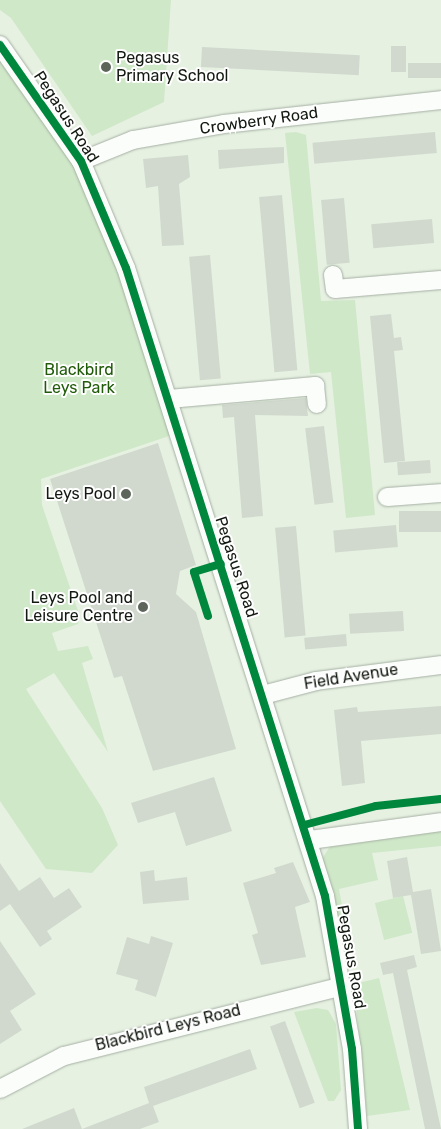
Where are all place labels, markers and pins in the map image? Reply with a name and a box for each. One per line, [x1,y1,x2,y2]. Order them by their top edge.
place label: Pegasus Primary School [116,48,229,86]
marker: Pegasus Primary School [100,61,112,73]
place label: Leys Pool [45,484,116,504]
marker: Leys Pool [120,488,132,500]
place label: Leys Pool and Leisure Centre [24,588,133,626]
marker: Leys Pool and Leisure Centre [137,601,149,613]

